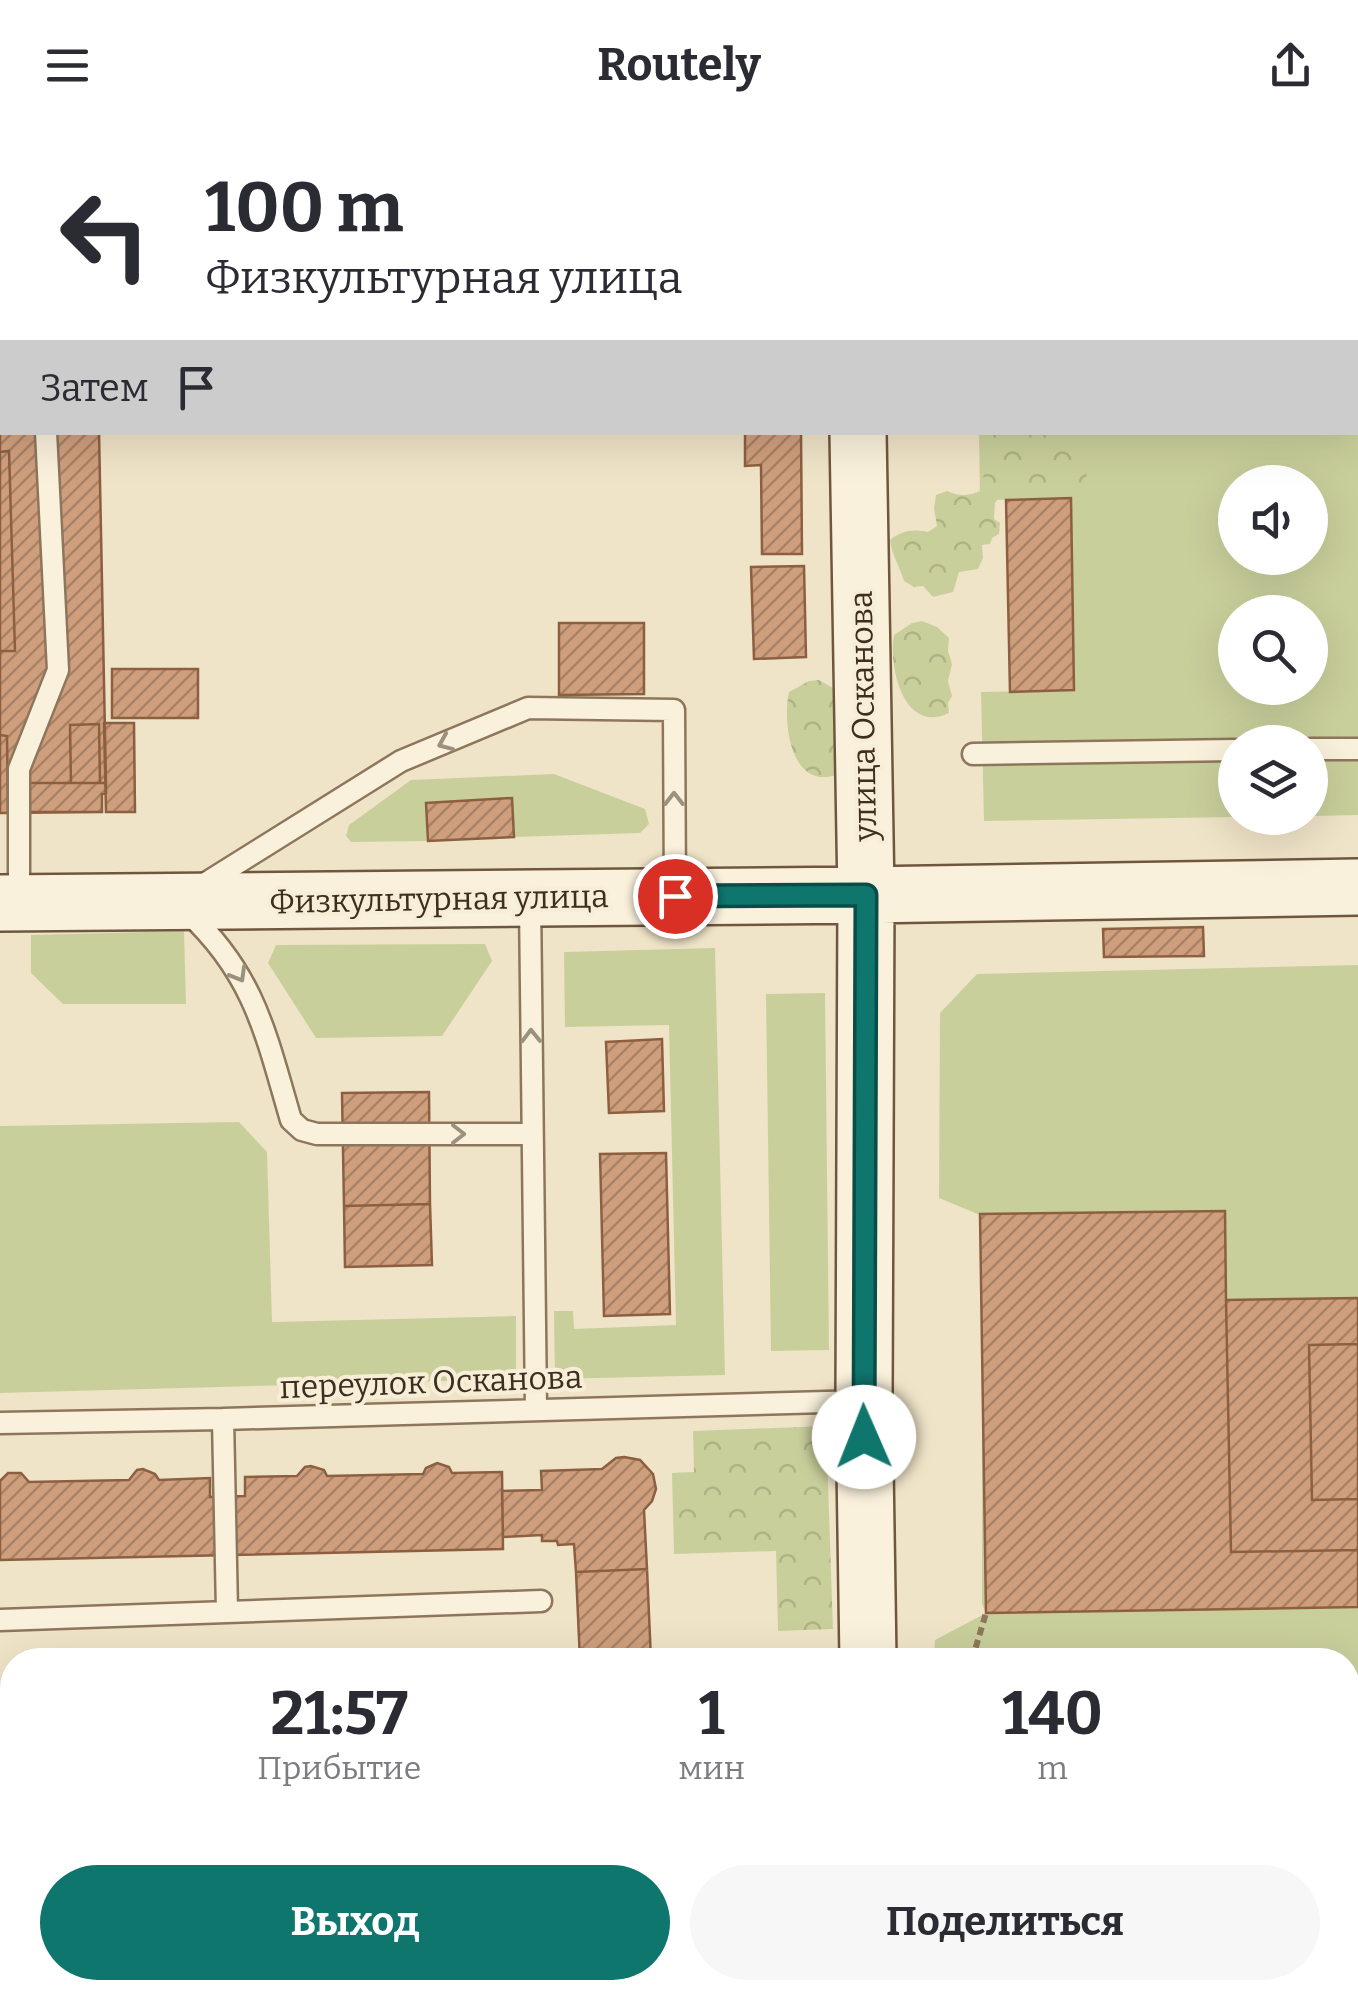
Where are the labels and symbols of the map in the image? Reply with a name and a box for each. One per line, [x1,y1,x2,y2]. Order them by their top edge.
street label: улица Осканова [842,590,884,843]
one-way arrow [437,731,455,751]
one-way arrow [663,790,685,806]
pin [633,854,718,939]
street label: Физкультурная улица [269,877,609,921]
one-way arrow [227,964,247,982]
one-way arrow [521,1028,542,1044]
one-way arrow [450,1123,466,1145]
street label: переулок Осканова [279,1358,583,1406]
position arrow [812,1385,916,1489]

